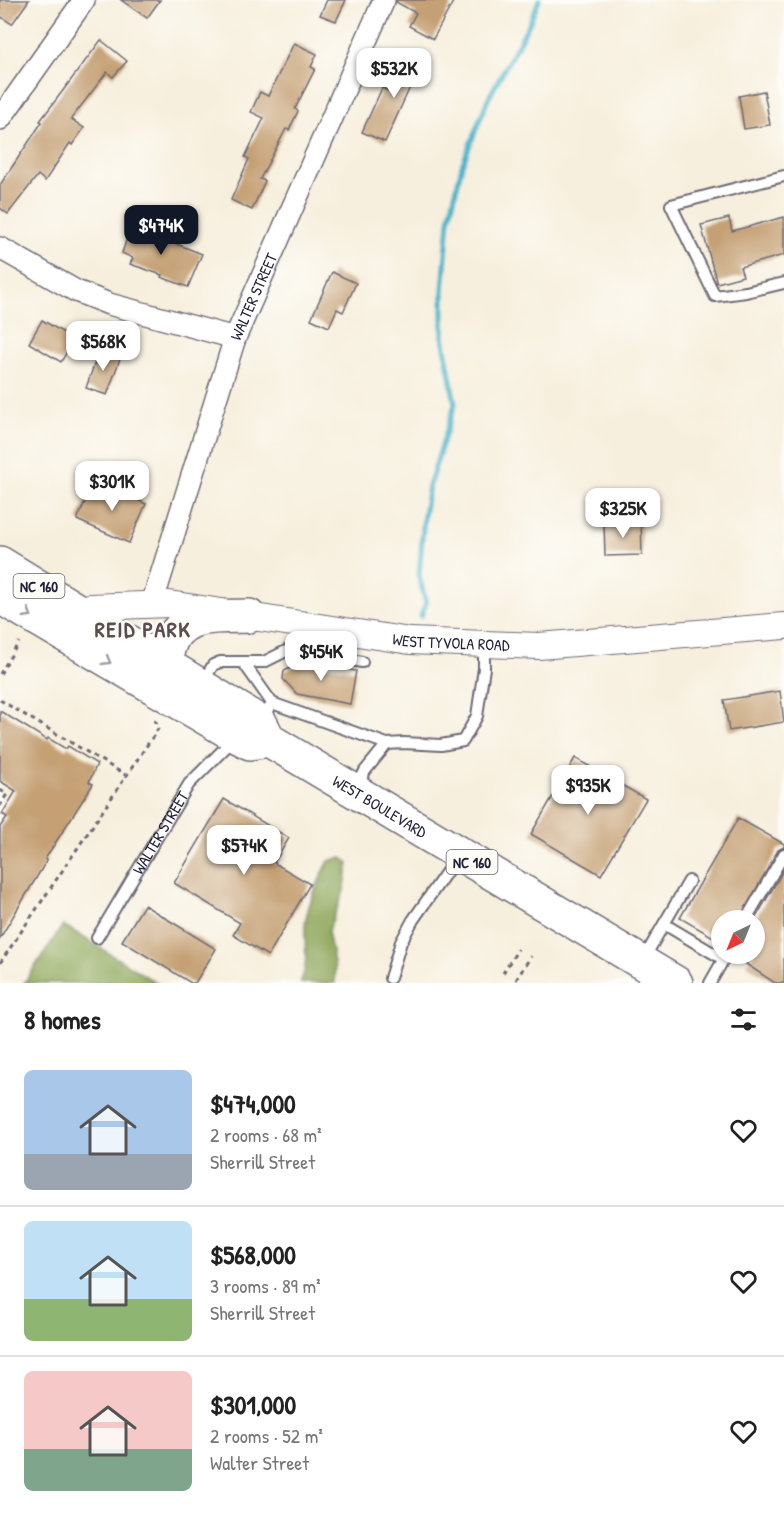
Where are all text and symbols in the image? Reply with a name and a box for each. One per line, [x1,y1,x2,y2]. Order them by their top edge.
pin: $532K [352,48,436,99]
text: $532K [370,54,418,81]
pin: $474K [119,205,203,256]
text: $474K [138,211,184,238]
street label: WALTER STREET [224,249,282,343]
pin: $568K [61,321,145,372]
text: $568K [80,327,126,354]
pin: $301K [70,461,154,512]
text: $301K [89,467,135,494]
pin: $325K [581,488,665,539]
text: $325K [599,494,647,521]
road number: NC 160 [14,574,64,598]
one-way arrow [22,607,32,619]
district label: REID PARK [95,614,191,644]
street label: WEST TYVOLA ROAD [391,627,510,656]
pin: $454K [279,631,363,682]
text: $454K [299,637,343,664]
one-way arrow [101,653,111,665]
pin: $935K [546,765,630,816]
street label: WEST BOULEVARD [329,770,431,843]
text: $935K [565,771,611,798]
street label: WALTER STREET [127,786,194,878]
pin: $574K [202,825,286,876]
text: $574K [221,831,267,858]
road number: NC 160 [446,850,498,874]
north arrow [711,910,765,964]
map controls [711,910,765,964]
text: 8 homes [24,1002,101,1037]
icon: filters [727,1003,760,1036]
text: $474,000 [210,1086,296,1121]
icon: home [72,1094,144,1166]
icon: heart [727,1114,760,1147]
text: 2 rooms · 68 m² [210,1121,322,1148]
text: Sherrill Street [210,1148,315,1175]
text: $568,000 [210,1237,296,1272]
icon: home [72,1245,144,1317]
icon: heart [727,1265,760,1298]
text: 3 rooms · 89 m² [210,1272,321,1299]
text: Sherrill Street [210,1299,315,1326]
text: $301,000 [210,1387,296,1422]
icon: home [72,1395,144,1467]
icon: heart [727,1415,760,1448]
text: 2 rooms · 52 m² [210,1422,323,1449]
text: Walter Street [210,1449,309,1476]

